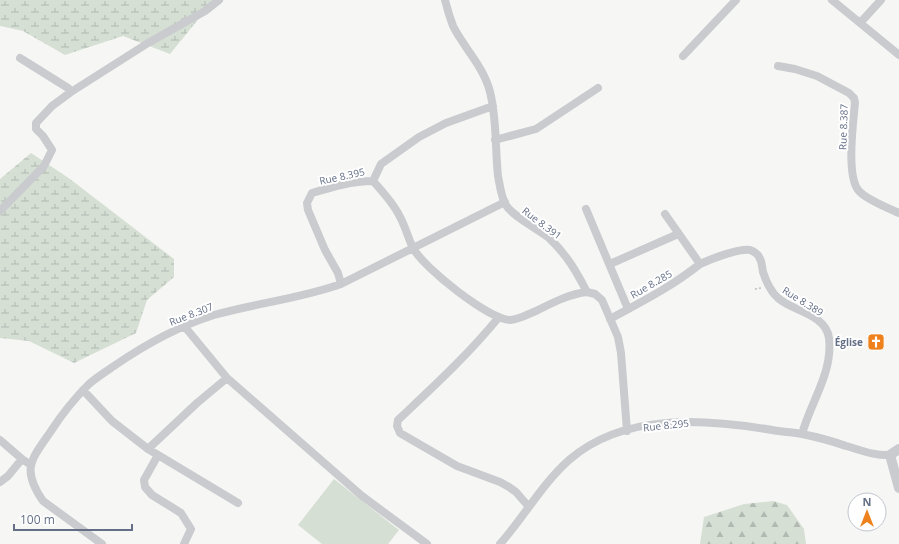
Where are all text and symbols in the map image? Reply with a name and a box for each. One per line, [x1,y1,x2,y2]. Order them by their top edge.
street label: Rue 8.387 [835,103,851,150]
street label: Rue 8.395 [318,164,366,188]
street label: Rue 8.391 [519,204,565,242]
street label: Rue 8.285 [628,266,675,302]
street label: Rue 8.389 [780,283,826,319]
street label: Rue 8.307 [167,299,215,329]
church icon: Église [866,332,886,352]
place label: Église [835,335,863,349]
street label: Rue 8.295 [642,416,690,434]
north arrow [847,492,887,532]
text: N [863,494,871,509]
scale bar [14,506,132,532]
text: 100 m [20,511,55,528]

